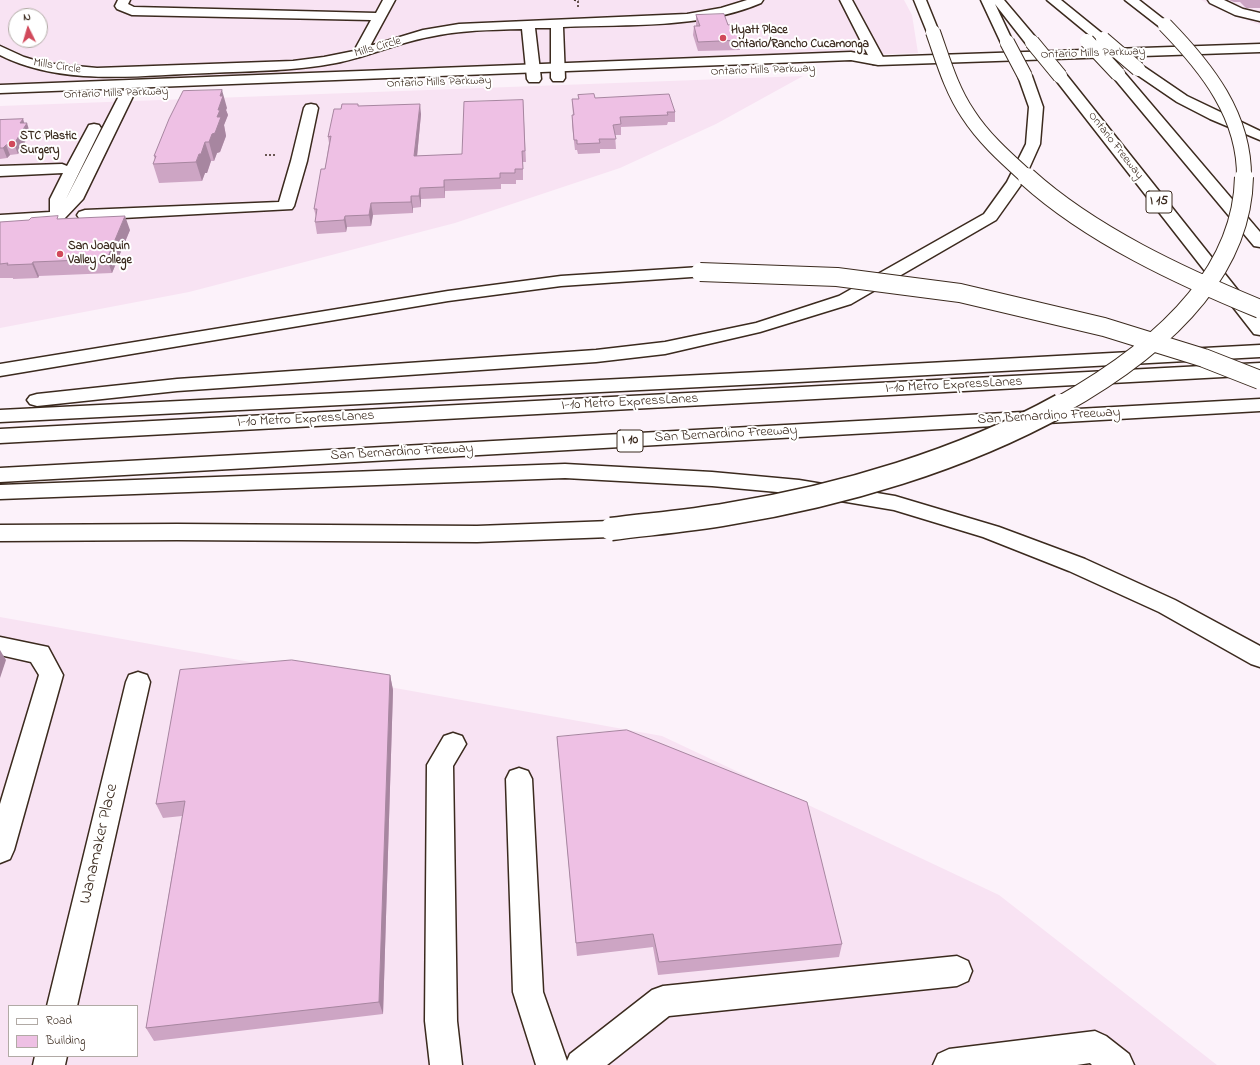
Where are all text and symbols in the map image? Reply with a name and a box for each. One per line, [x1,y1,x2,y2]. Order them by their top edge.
north arrow [8,8,48,48]
text: N [23,9,31,25]
place label: Hyatt Place Ontario/Rancho Cucamonga [731,24,869,52]
marker: Hyatt Place Ontario/Rancho Cucamonga [718,33,728,43]
street label: Mills Circle [353,34,403,62]
street label: Ontario Mills Parkway [1040,45,1146,63]
street label: Mills Circle [32,56,82,78]
street label: Ontario Mills Parkway [710,62,816,80]
street label: Ontario Mills Parkway [386,74,492,92]
street label: Ontario Mills Parkway [63,85,169,103]
street label: Ontario Freeway [1084,109,1146,183]
place label: STC Plastic Surgery [20,130,77,158]
marker: STC Plastic Surgery [7,139,17,149]
road number: I 15 [1146,191,1172,213]
place label: San Joaquin Valley College [68,240,132,268]
marker: San Joaquin Valley College [55,249,65,259]
street label: I-10 Metro ExpressLanes [885,374,1023,398]
street label: I-10 Metro ExpressLanes [561,391,699,415]
street label: San Bernardino Freeway [977,405,1121,429]
street label: I-10 Metro ExpressLanes [237,408,375,432]
street label: San Bernardino Freeway [654,423,798,447]
road number: I 10 [617,430,643,452]
street label: San Bernardino Freeway [330,441,474,465]
street label: Wanamaker Place [76,782,124,906]
legend [8,1005,138,1057]
text: Road [46,1012,72,1030]
text: Building [46,1032,85,1050]

